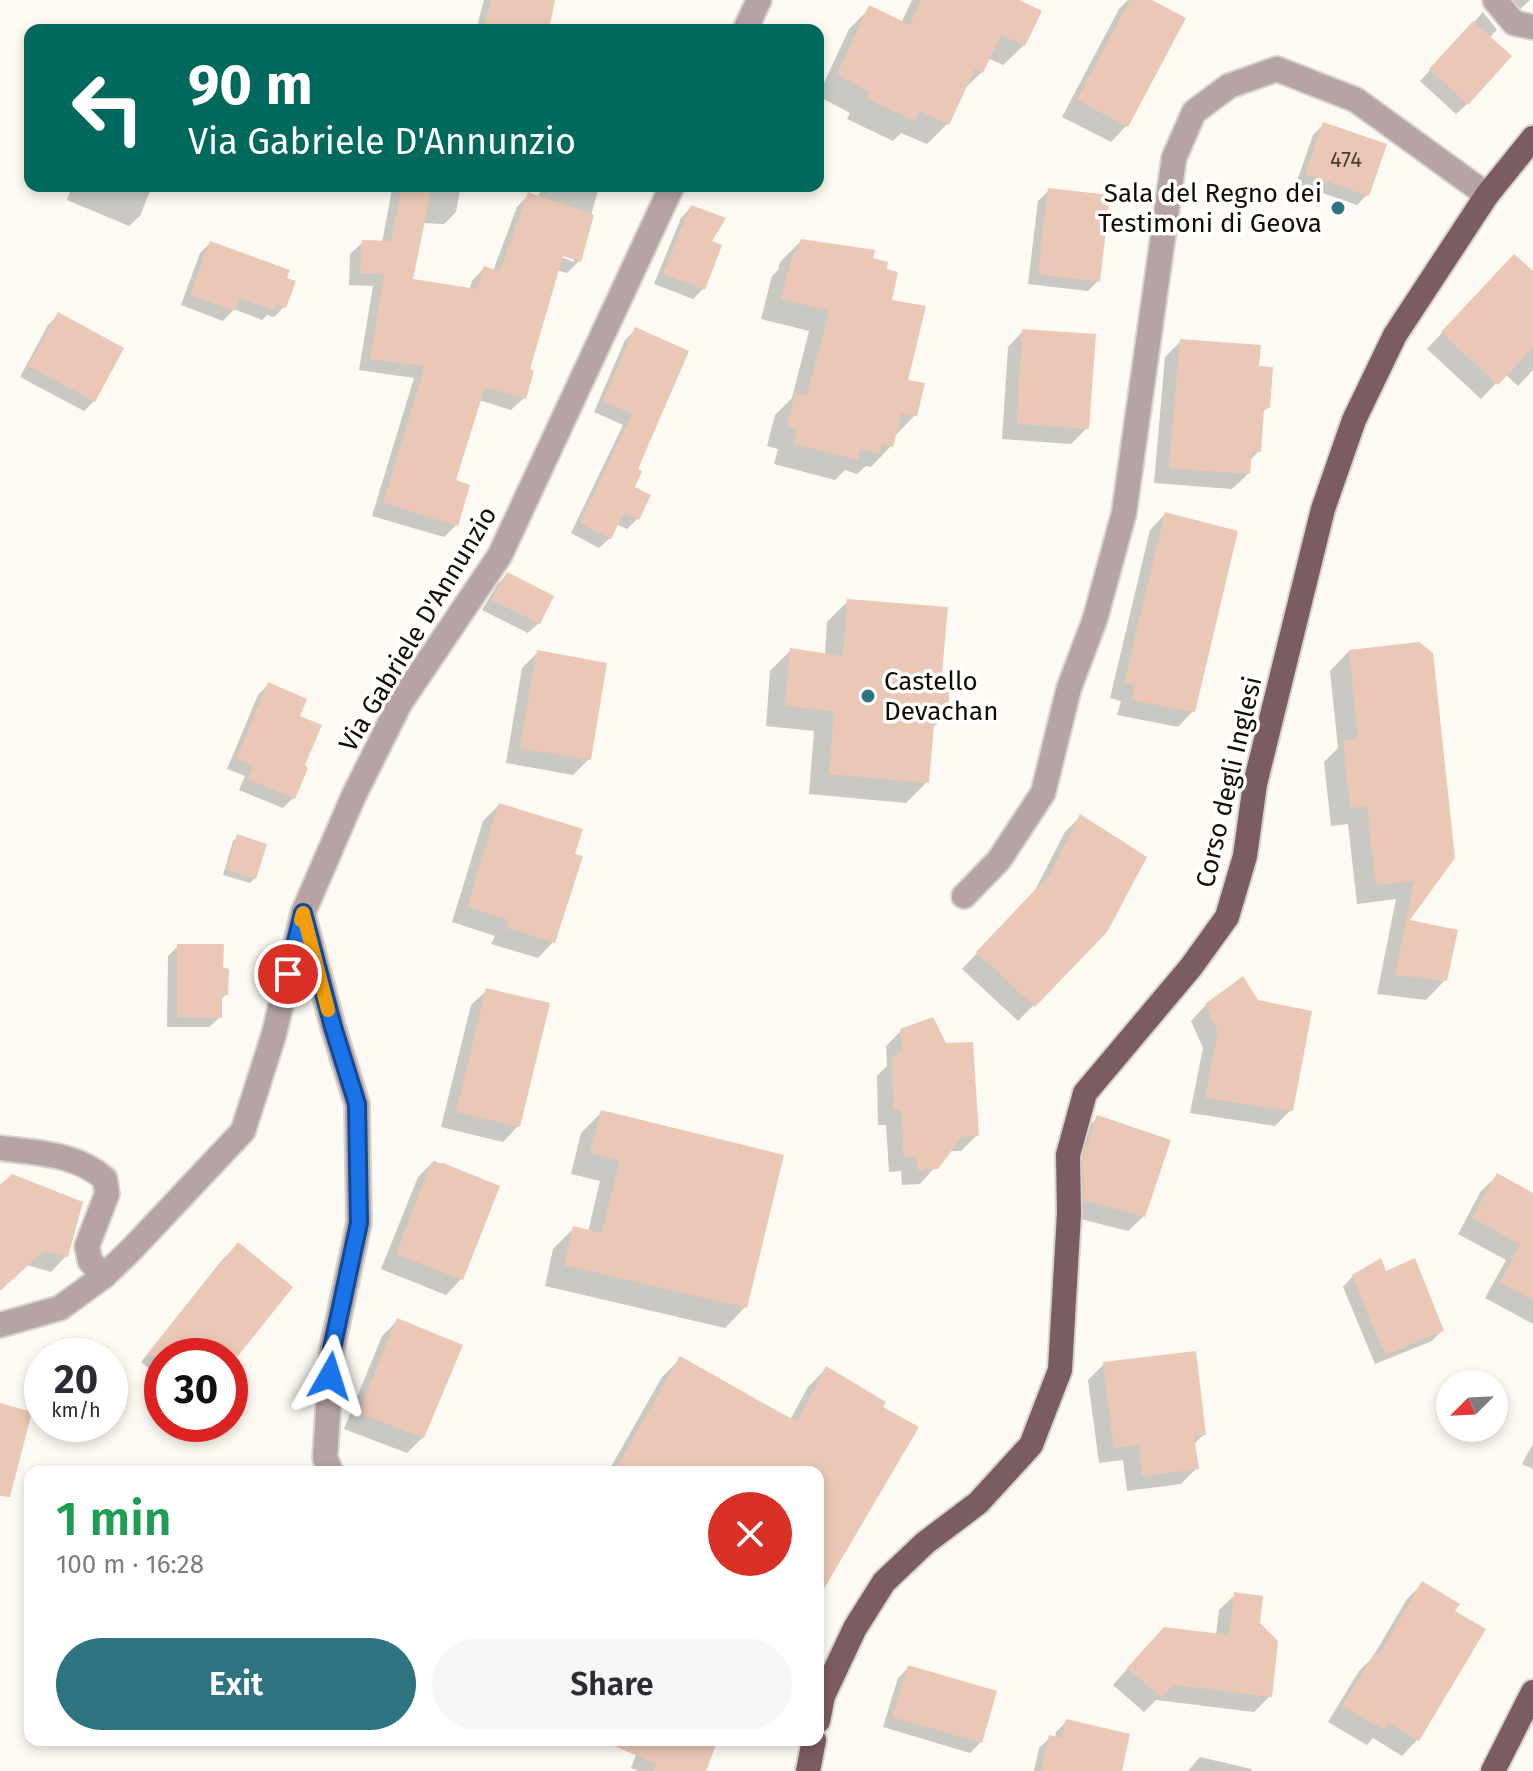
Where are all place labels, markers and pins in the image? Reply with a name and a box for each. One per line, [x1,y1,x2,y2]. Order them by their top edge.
place label: Sala del Regno dei Testimoni di Geova [1098,178,1322,239]
marker: Sala del Regno dei Testimoni di Geova [1329,199,1347,217]
place label: Castello Devachan [884,666,998,727]
marker: Castello Devachan [859,687,877,705]
pin [254,940,322,1008]

